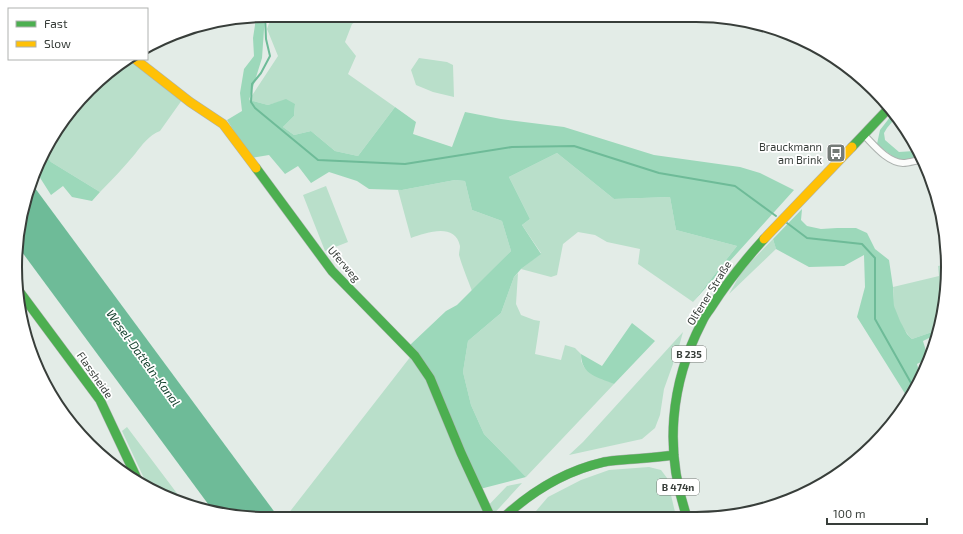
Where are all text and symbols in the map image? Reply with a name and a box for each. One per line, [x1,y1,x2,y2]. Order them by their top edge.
legend [8,8,148,60]
text: Fast [44,16,68,30]
text: Slow [44,36,71,50]
place label: Brauckmann am Brink [759,140,822,166]
bus stop icon: Brauckmann am Brink [825,142,847,164]
street label: Uferweg [325,243,363,284]
street label: Olfener Straße [684,258,734,327]
water label: Wesel-Datteln-Kanal [104,306,184,408]
road number: B 235 [672,346,706,362]
street label: Flassheide [75,349,116,400]
road number: B 474n [657,479,699,495]
scale bar [827,500,927,526]
text: 100 m [833,506,865,520]

